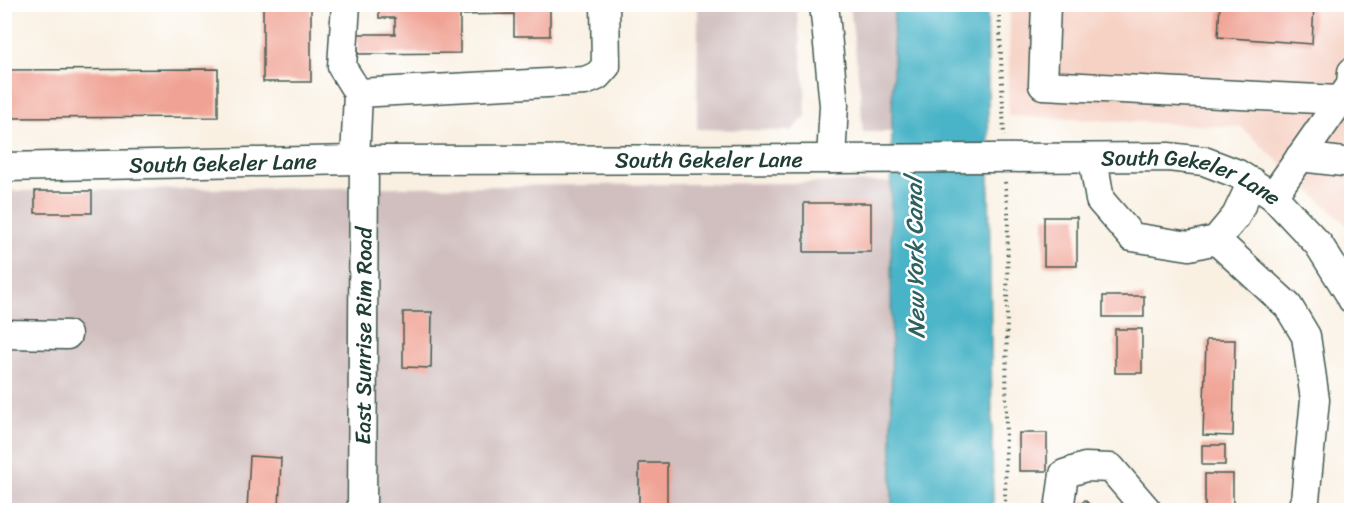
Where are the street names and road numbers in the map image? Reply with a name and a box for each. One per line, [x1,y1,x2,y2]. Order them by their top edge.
street label: South Gekeler Lane [1101,137,1292,214]
street label: South Gekeler Lane [615,140,803,179]
street label: South Gekeler Lane [129,141,317,184]
street label: East Sunrise Rim Road [343,226,383,445]

